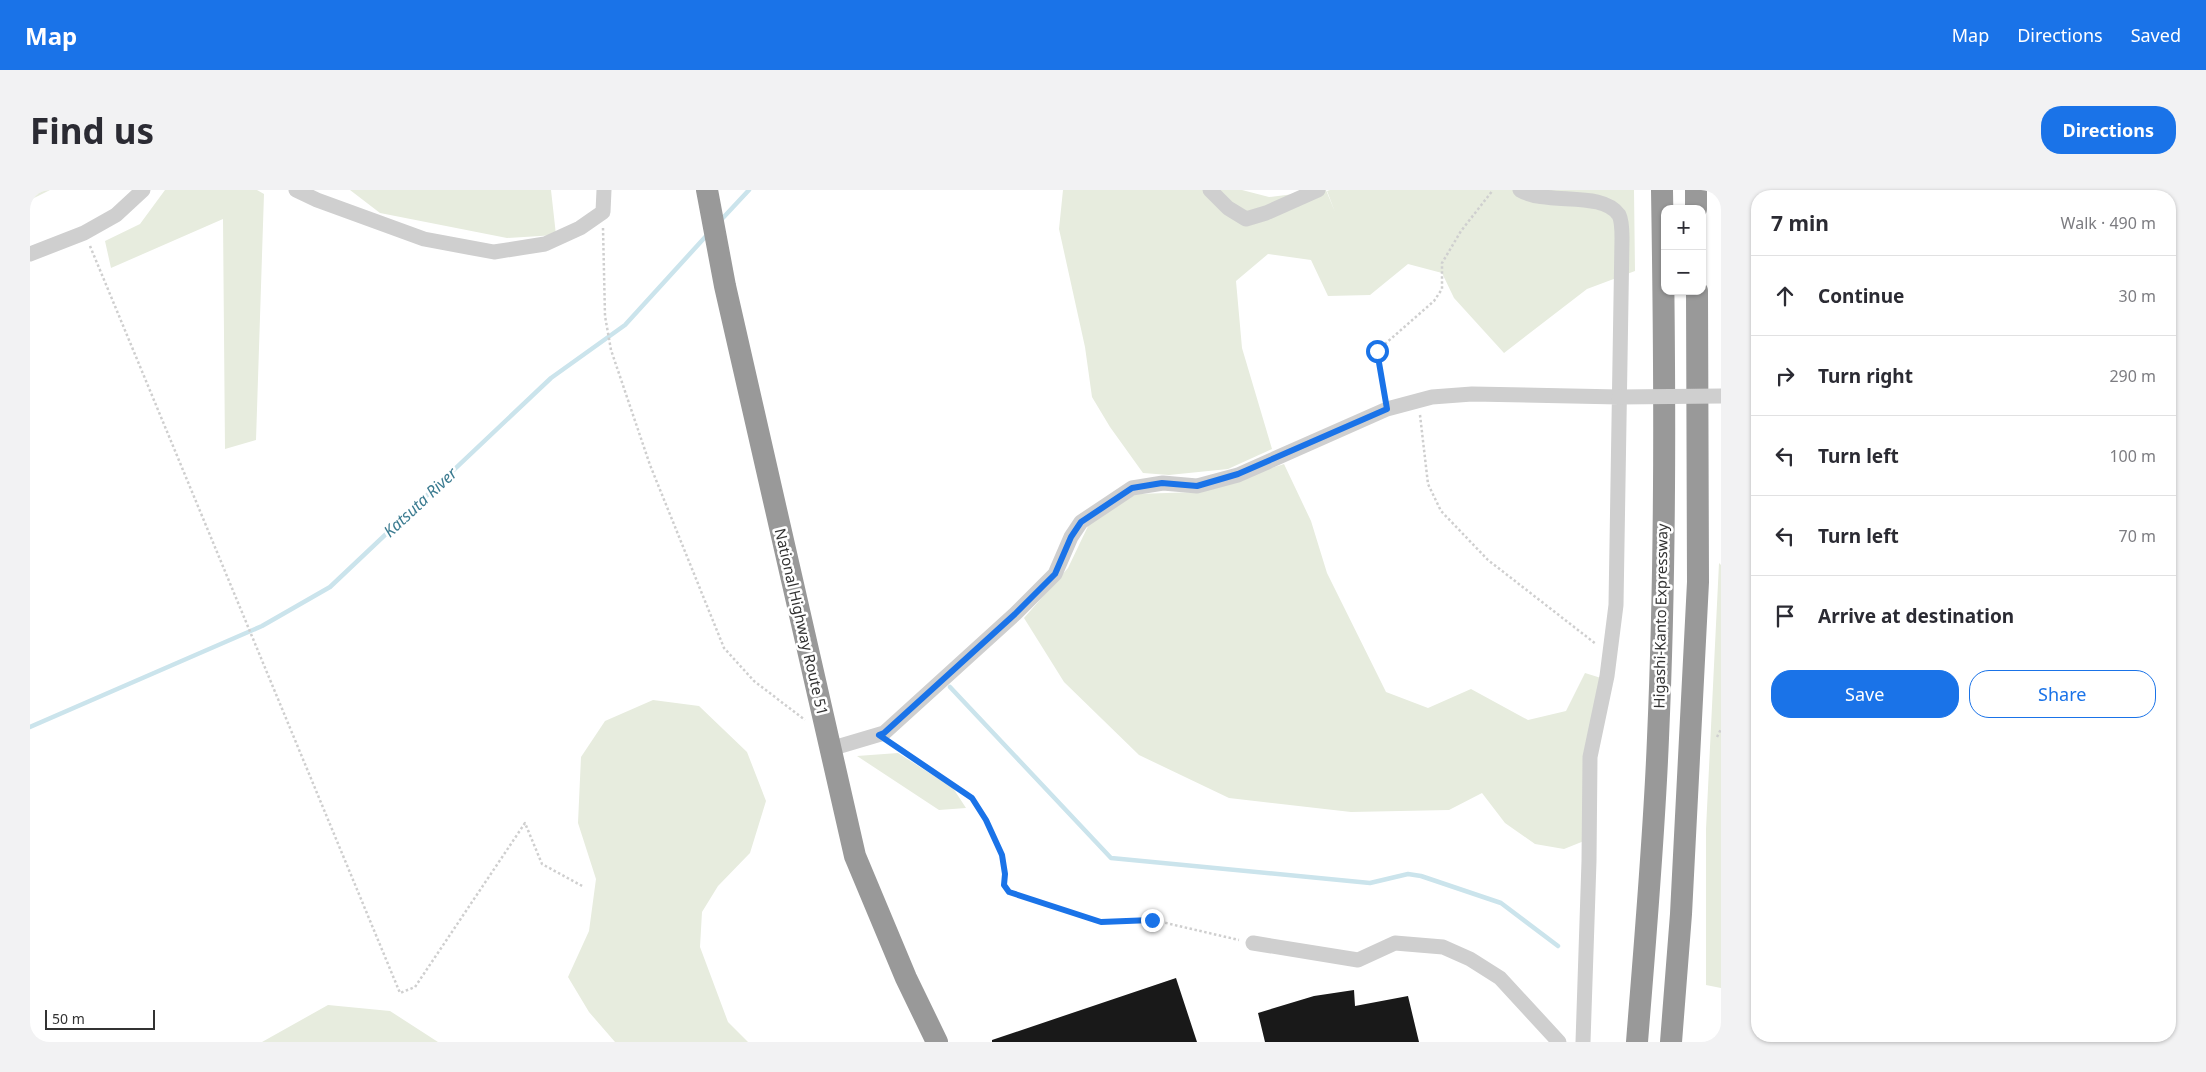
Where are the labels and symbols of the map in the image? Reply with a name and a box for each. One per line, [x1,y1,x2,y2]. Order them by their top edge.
route start [1366,340,1389,363]
water label: Katsuta River [378,462,462,542]
street label: Higashi-Kanto Expressway [1648,523,1672,709]
street label: National Highway Route 51 [771,526,833,717]
route end [1141,909,1164,932]
scale bar [45,1007,155,1030]

